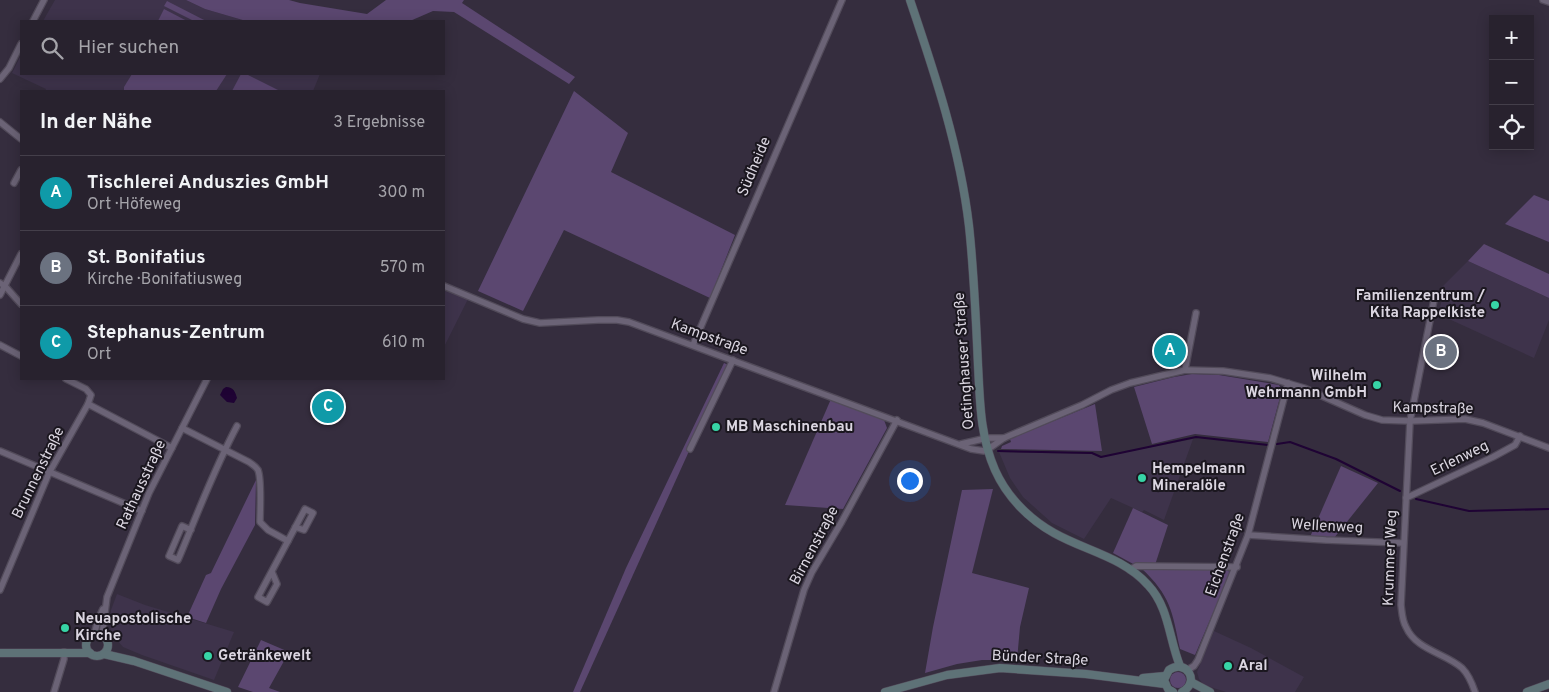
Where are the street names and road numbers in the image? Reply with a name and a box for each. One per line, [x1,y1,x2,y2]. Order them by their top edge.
street label: Südheide [734,134,776,200]
street label: Oetinghauser Straße [951,291,979,431]
street label: Kampstraße [668,315,750,361]
street label: Kampstraße [1392,399,1474,419]
street label: Brunnenstraße [9,424,69,522]
street label: Rathausstraße [113,437,171,533]
street label: Erlenweg [1428,437,1492,481]
street label: Birnenstraße [786,503,844,589]
street label: Krummer Weg [1380,510,1402,606]
street label: Eichenstraße [1202,511,1250,599]
street label: Wellenweg [1290,516,1364,538]
street label: Bünder Straße [991,647,1089,671]

